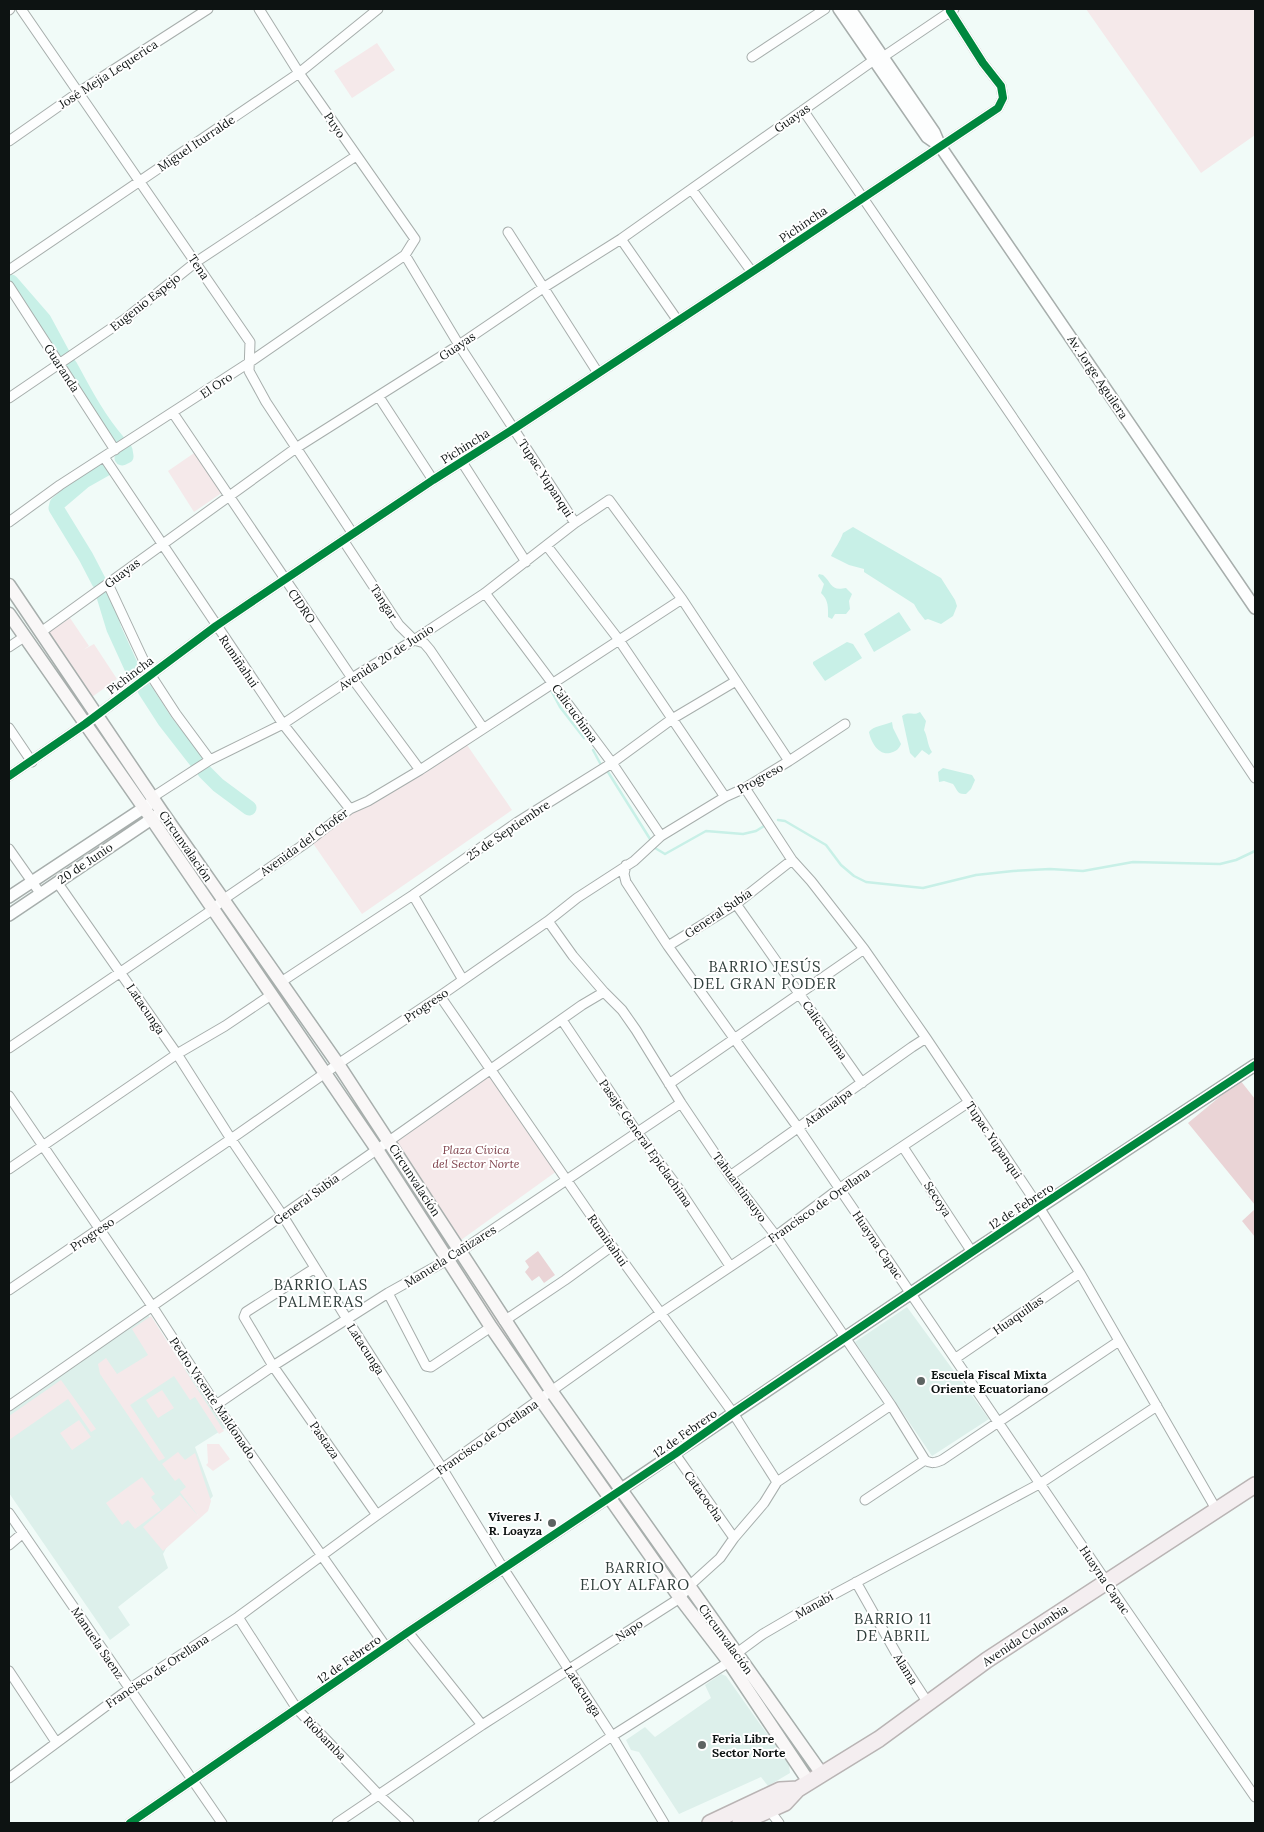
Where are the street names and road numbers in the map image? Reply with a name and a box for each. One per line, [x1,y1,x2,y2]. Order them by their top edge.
street label: José Mejía Lequerica [55,36,160,112]
street label: Guayas [771,100,813,136]
street label: Puyo [321,109,349,141]
street label: Miguel Iturralde [154,111,238,174]
street label: Pichincha [776,203,830,245]
street label: Tena [185,252,213,282]
street label: Eugenio Espejo [107,270,183,334]
street label: Guayas [436,328,478,364]
street label: Av. Jorge Aguilera [1064,332,1131,422]
street label: Guaranda [41,341,83,395]
street label: El Oro [197,369,235,401]
street label: Pichincha [438,425,492,467]
street label: Tupac Yupanqui [515,436,577,520]
street label: Guayas [101,555,143,591]
street label: Tangar [367,582,401,623]
street label: CIDRO [285,586,319,626]
street label: Avenida 20 de Junio [335,621,436,694]
street label: Rumiñahui [216,632,262,690]
street label: Pichincha [104,653,156,697]
street label: Calicuchima [549,681,601,745]
street label: Progreso [734,759,786,797]
street label: 25 de Septiembre [463,796,553,863]
street label: Avenida del Chofer [256,805,352,880]
street label: Circunvalación [156,808,216,884]
street label: 20 de Junio [55,839,115,887]
street label: General Subía [682,885,754,941]
street label: Latacunga [124,981,168,1037]
street label: Progreso [401,985,451,1025]
street label: Calicuchima [799,998,851,1062]
street label: Pasaje General Epiclachima [596,1076,696,1210]
street label: Atahualpa [800,1085,855,1130]
street label: Tupac Yupanqui [963,1099,1025,1181]
street label: Circunvalación [386,1141,444,1219]
street label: Tahuantinsuyo [710,1149,770,1225]
street label: Francisco de Orellana [765,1164,873,1246]
street label: General Subía [270,1170,342,1228]
street label: Secoya [921,1179,955,1219]
street label: 12 de Febrero [986,1179,1056,1233]
street label: Huayna Capac [850,1208,906,1282]
street label: Rumiñahui [585,1211,631,1269]
street label: Progreso [67,1214,117,1254]
street label: Manuela Cañizares [401,1221,499,1290]
street label: Huaquillas [990,1292,1046,1338]
street label: Latacunga [344,1321,388,1377]
street label: Pedro Vicente Maldonado [167,1334,259,1462]
street label: Francisco de Orellana [433,1396,541,1478]
street label: 12 de Febrero [650,1406,720,1460]
street label: Pastaza [307,1418,343,1462]
street label: Catacocha [681,1468,727,1524]
street label: Huayna Capac [1077,1543,1133,1617]
street label: Manabí [792,1588,836,1622]
street label: Circunvalación [695,1601,757,1677]
street label: Avenida Colombia [979,1601,1071,1670]
street label: Manuela Saenz [68,1604,128,1682]
street label: Napo [613,1616,645,1644]
street label: Francisco de Orellana [103,1631,211,1711]
street label: 12 de Febrero [314,1632,384,1686]
street label: Alama [890,1650,921,1687]
street label: Latacunga [561,1663,605,1719]
street label: Riobamba [300,1713,350,1763]

